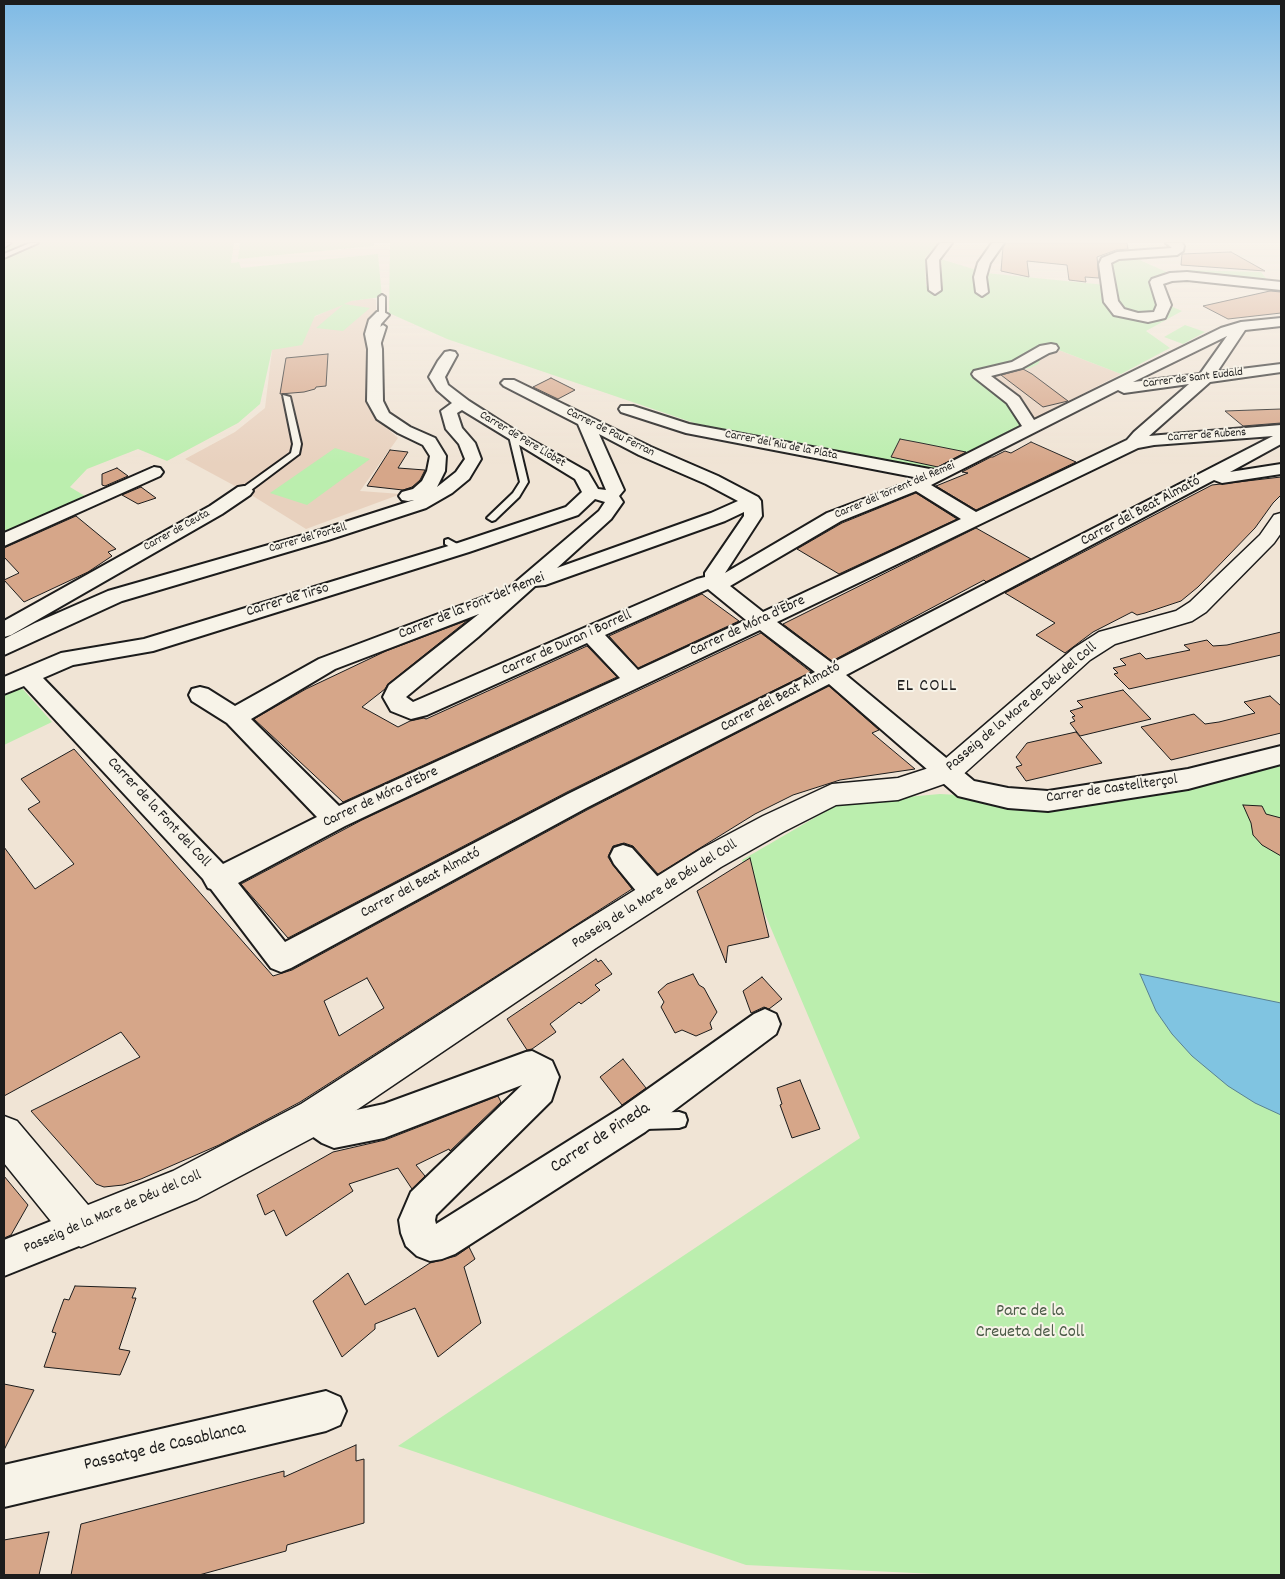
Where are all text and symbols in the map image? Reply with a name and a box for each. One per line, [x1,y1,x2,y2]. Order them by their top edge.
street label: Carrer de Sant Eudald [1142,366,1244,392]
street label: Carrer de Pau Ferran [564,405,656,461]
street label: Carrer de Pere Llobet [476,409,568,471]
street label: Carrer de Rubens [1167,426,1247,446]
street label: Carrer del Riu de la Plata [724,428,838,464]
street label: Carrer del Torrent del Remei [833,459,957,523]
street label: Carrer del Beat Almató [1078,473,1204,551]
street label: Carrer de Ceuta [142,507,212,555]
street label: Carrer del Portell [268,521,348,557]
street label: Carrer de la Font del Remei [396,569,548,645]
street label: Carrer de Tirso [244,580,332,622]
street label: Carrer de Móra d'Ebre [687,592,809,662]
street label: Carrer de Duran i Borrell [499,607,635,681]
street label: Passeig de la Mare de Déu del Coll [943,640,1101,776]
street label: Carrer del Beat Almató [718,659,844,737]
district label: EL COLL [896,677,958,699]
street label: Carrer de la Font del Coll [103,754,213,872]
street label: Carrer de Móra d'Ebre [320,763,442,833]
street label: Carrer de Castellterçol [1045,772,1179,808]
street label: Passeig de la Mare de Déu del Coll [569,837,741,953]
street label: Carrer del Beat Almató [358,845,484,923]
street label: Carrer de Pineda [547,1099,655,1179]
street label: Passeig de la Mare de Déu del Coll [21,1167,205,1259]
park label: Parc de la Creueta del Coll [976,1302,1084,1345]
street label: Passatge de Casablanca [82,1419,248,1477]

